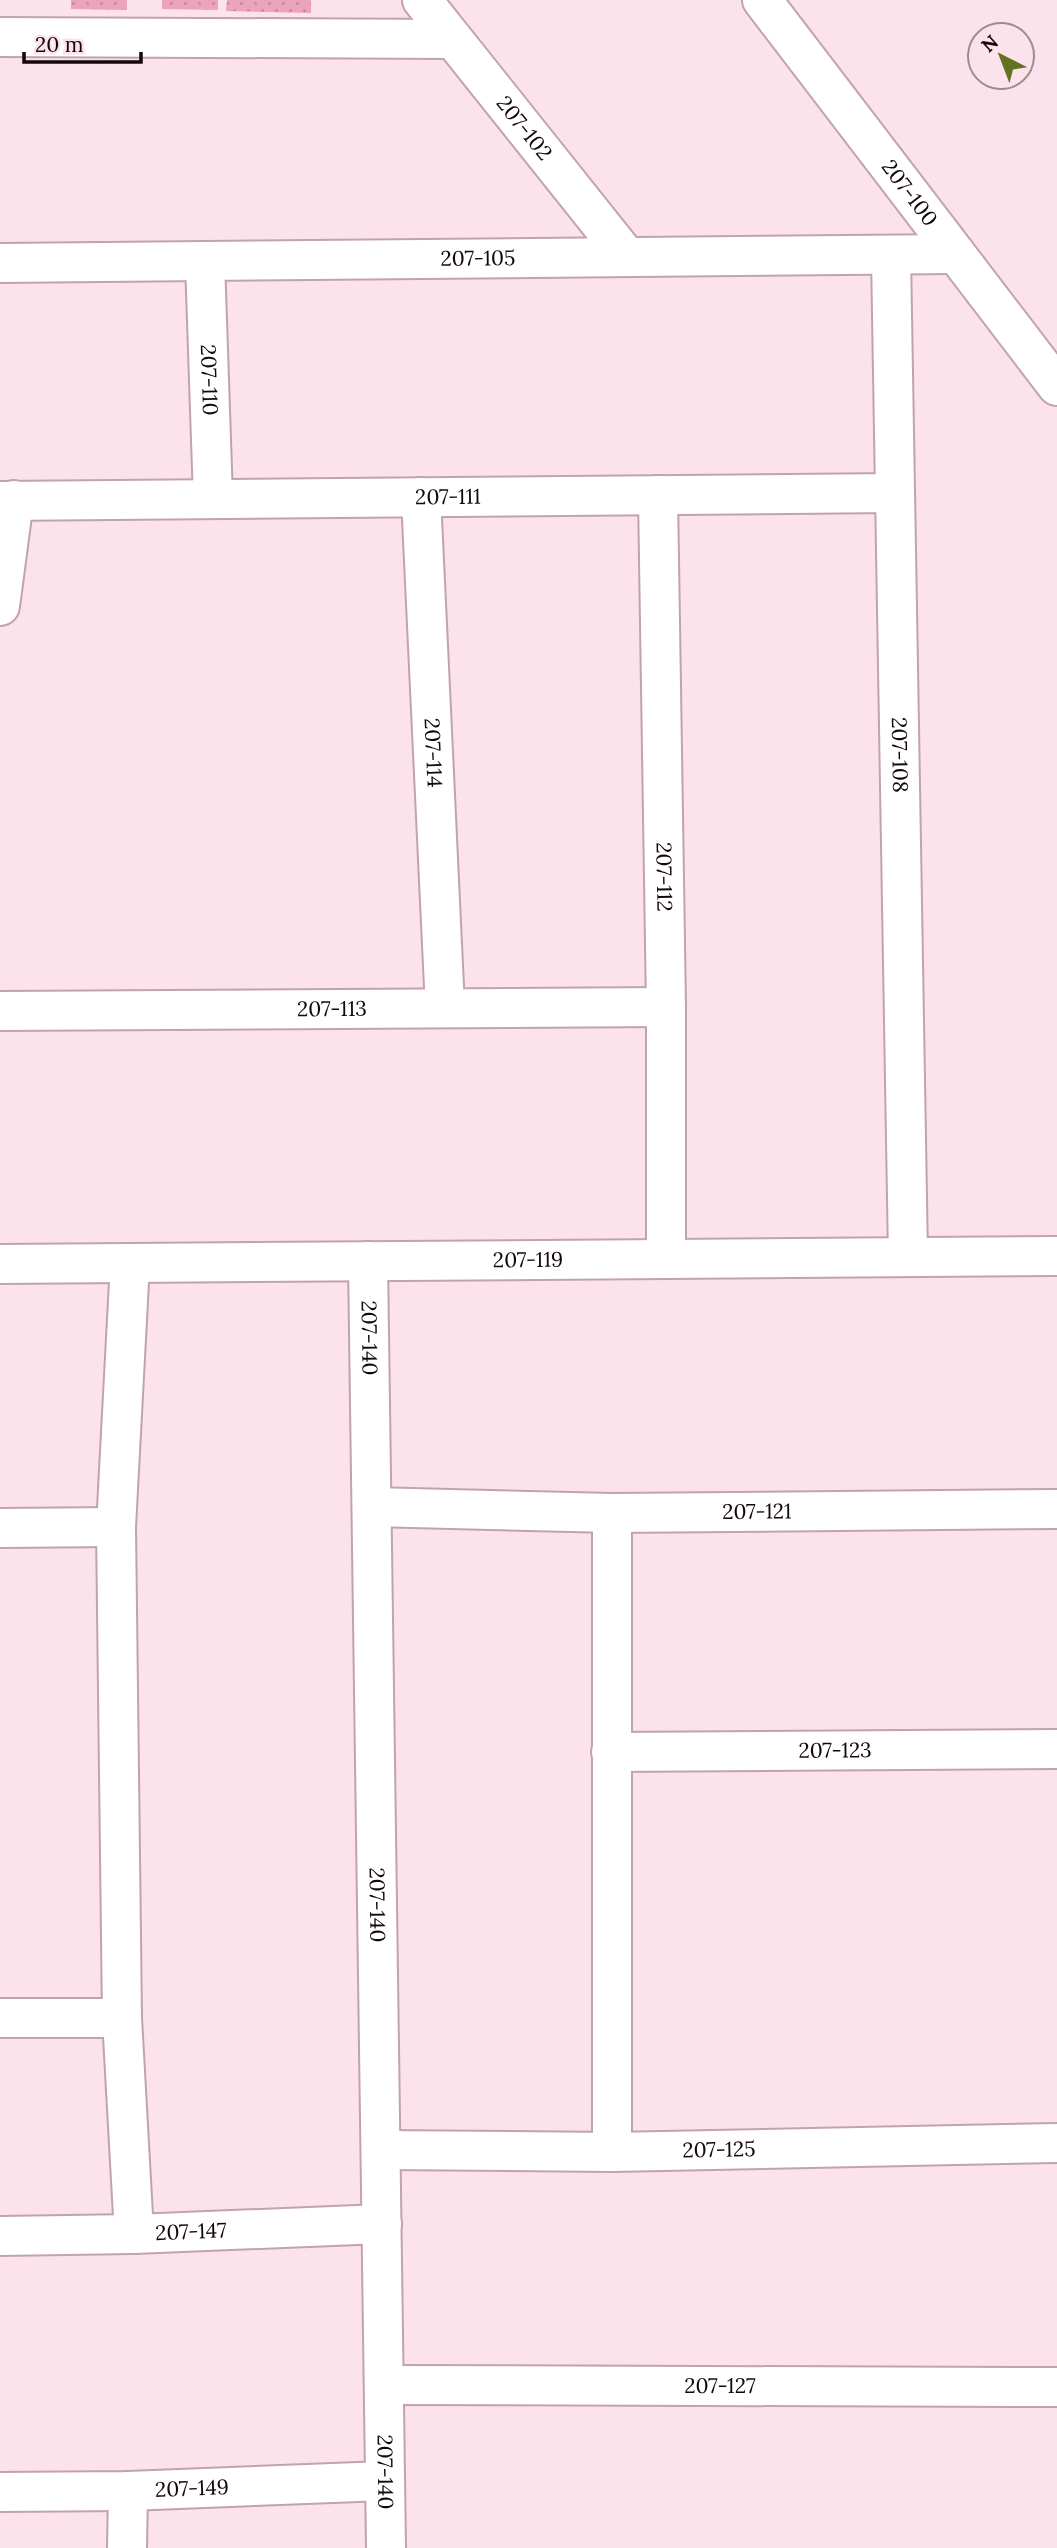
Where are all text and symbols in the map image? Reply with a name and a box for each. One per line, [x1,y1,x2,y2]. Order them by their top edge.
scale bar [24,21,142,65]
north arrow [966,21,1036,91]
text: N [976,29,1003,57]
text: 20 m [35,31,84,58]
street label: 207-102 [491,90,559,166]
street label: 207-100 [876,154,944,231]
street label: 207-105 [440,244,516,272]
street label: 207-110 [195,344,224,416]
street label: 207-111 [415,483,481,510]
street label: 207-114 [418,717,449,788]
street label: 207-108 [886,717,914,793]
street label: 207-112 [650,842,679,912]
street label: 207-113 [297,995,367,1022]
street label: 207-119 [493,1246,563,1273]
street label: 207-140 [356,1300,384,1376]
street label: 207-121 [722,1497,792,1525]
street label: 207-123 [798,1736,872,1764]
street label: 207-140 [363,1867,392,1943]
street label: 207-125 [682,2135,756,2164]
street label: 207-147 [155,2216,228,2246]
street label: 207-127 [684,2372,756,2399]
street label: 207-140 [371,2434,399,2510]
street label: 207-149 [154,2473,229,2503]

